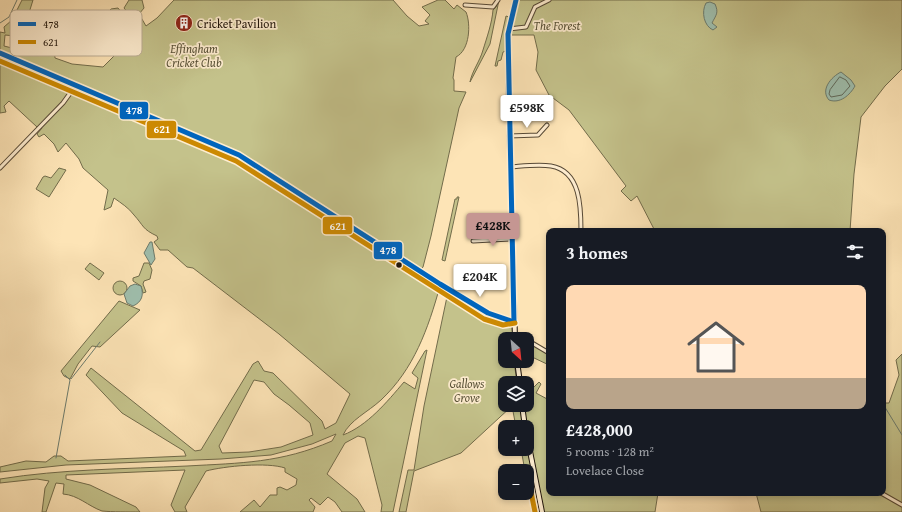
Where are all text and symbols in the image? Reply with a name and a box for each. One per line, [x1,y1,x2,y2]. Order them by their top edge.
legend [10,10,142,56]
building icon: Cricket Pavilion [174,13,194,33]
place label: Cricket Pavilion [197,15,276,32]
text: 478 [43,16,59,32]
park label: The Forest [534,17,581,34]
text: 621 [43,34,59,50]
park label: Effingham Cricket Club [166,40,222,71]
pin: £598K [499,95,555,129]
text: £598K [509,98,545,117]
line badge: 478 [119,101,149,120]
text: 478 [125,102,143,118]
line badge: 621 [146,120,177,139]
text: 621 [153,121,171,137]
pin: £428K [465,213,521,247]
line badge: 621 [322,216,353,235]
text: £428K [475,216,511,235]
text: 621 [329,218,347,234]
text: 3 homes [566,240,628,265]
line badge: 478 [373,241,403,260]
icon: filters [844,241,866,263]
text: 478 [379,242,397,258]
unlabelled marker [394,260,404,270]
pin: £204K [452,264,508,298]
text: £204K [462,267,498,286]
icon: home [680,311,752,383]
north arrow [498,332,534,368]
map controls [498,332,534,500]
park label: Gallows Grove [450,375,485,406]
button: layers [498,376,534,412]
text: £428,000 [566,417,632,442]
button: + [498,420,534,456]
text: 5 rooms · 128 m² [566,442,654,461]
text: Lovelace Close [566,461,644,480]
button: − [498,464,534,500]

